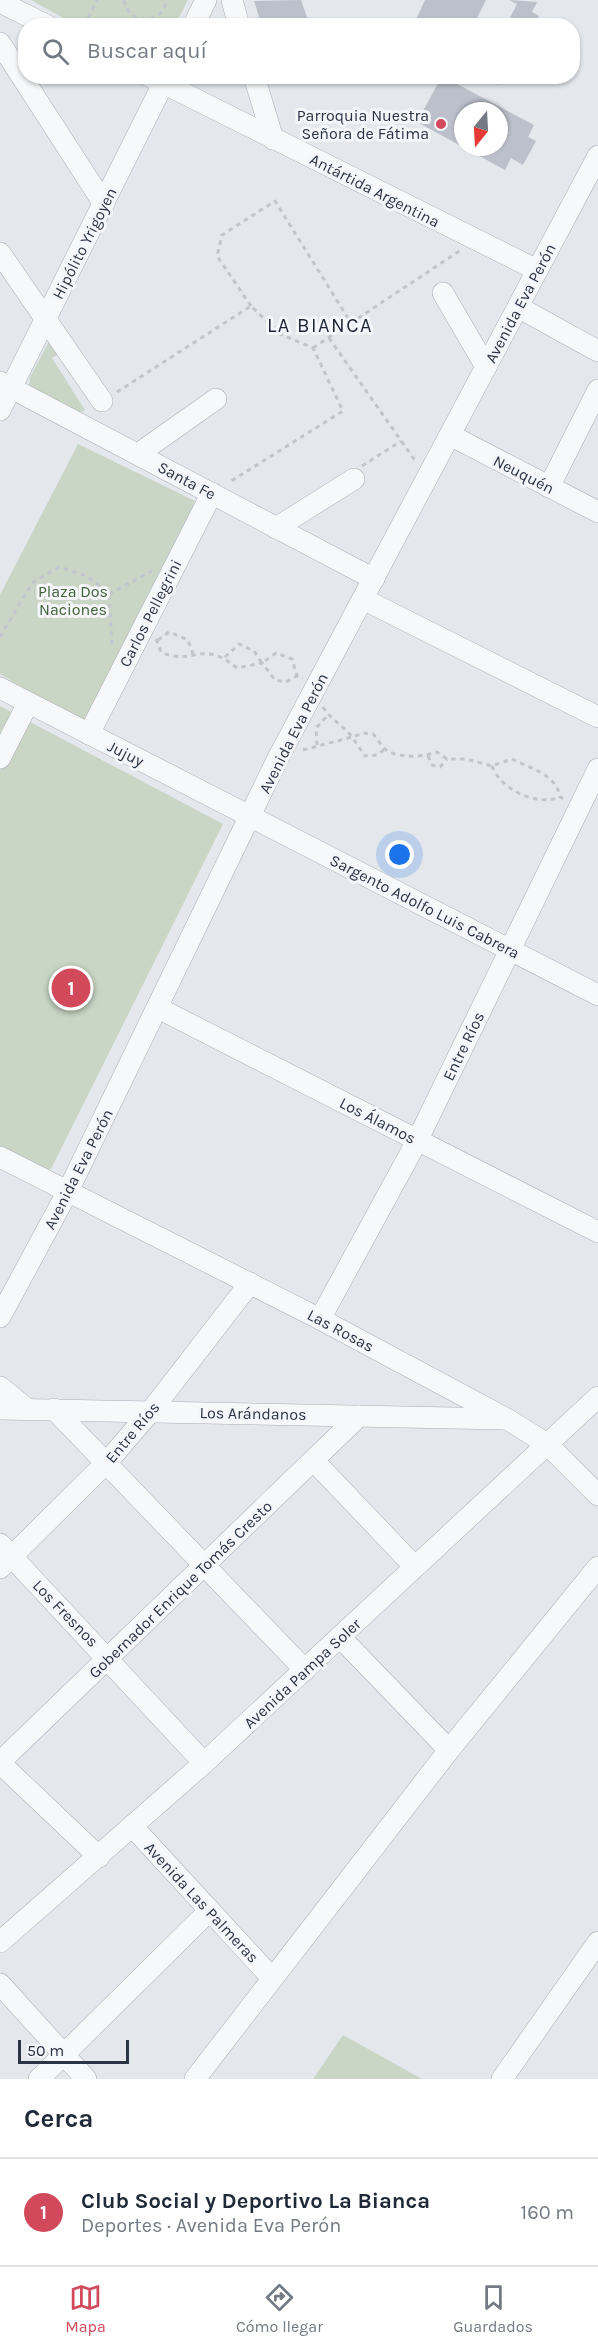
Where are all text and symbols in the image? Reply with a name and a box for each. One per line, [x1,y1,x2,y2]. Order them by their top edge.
search box [18,18,580,84]
icon: search [39,35,72,68]
text: Buscar aquí [87,38,207,64]
north arrow [454,102,508,156]
place label: Parroquia Nuestra Señora de Fátima [297,106,429,143]
marker: Parroquia Nuestra Señora de Fátima [434,117,448,131]
street label: Antártida Argentina [307,149,443,231]
street label: Hipólito Yrigoyen [48,184,121,302]
street label: Avenida Eva Perón [481,240,560,366]
district label: LA BIANCA [267,314,373,337]
street label: Neuquén [490,451,557,498]
street label: Santa Fe [155,457,219,504]
street label: Carlos Pellegrini [115,556,186,670]
park label: Plaza Dos Naciones [38,582,108,619]
street label: Avenida Eva Perón [255,670,332,797]
street label: Jujuy [104,736,148,771]
your location [385,840,414,869]
street label: Sargento Adolfo Luis Cabrera [327,850,523,963]
pin: 1 [52,966,90,1010]
street label: Entre Ríos [439,1009,488,1084]
street label: Los Álamos [336,1093,419,1148]
street label: Avenida Eva Perón [40,1106,117,1233]
street label: Las Rosas [304,1305,377,1356]
street label: Entre Ríos [101,1398,164,1467]
street label: Los Arándanos [199,1403,307,1424]
street label: Gobernador Enrique Tomás Cresto [85,1497,276,1682]
street label: Los Fresnos [29,1576,102,1651]
street label: Avenida Pampa Soler [240,1614,365,1733]
street label: Avenida Las Palmeras [141,1838,263,1967]
scale bar [18,2037,129,2064]
text: 50 m [27,2041,64,2060]
text: Cerca [24,2103,93,2134]
text: Club Social y Deportivo La Bianca [81,2188,430,2214]
text: 1 [40,2201,47,2224]
text: 160 m [521,2201,574,2224]
text: Deportes · Avenida Eva Perón [81,2214,341,2237]
tab: Mapa [65,2281,106,2336]
tab: Cómo llegar [236,2281,323,2336]
tab: Guardados [453,2281,533,2336]

